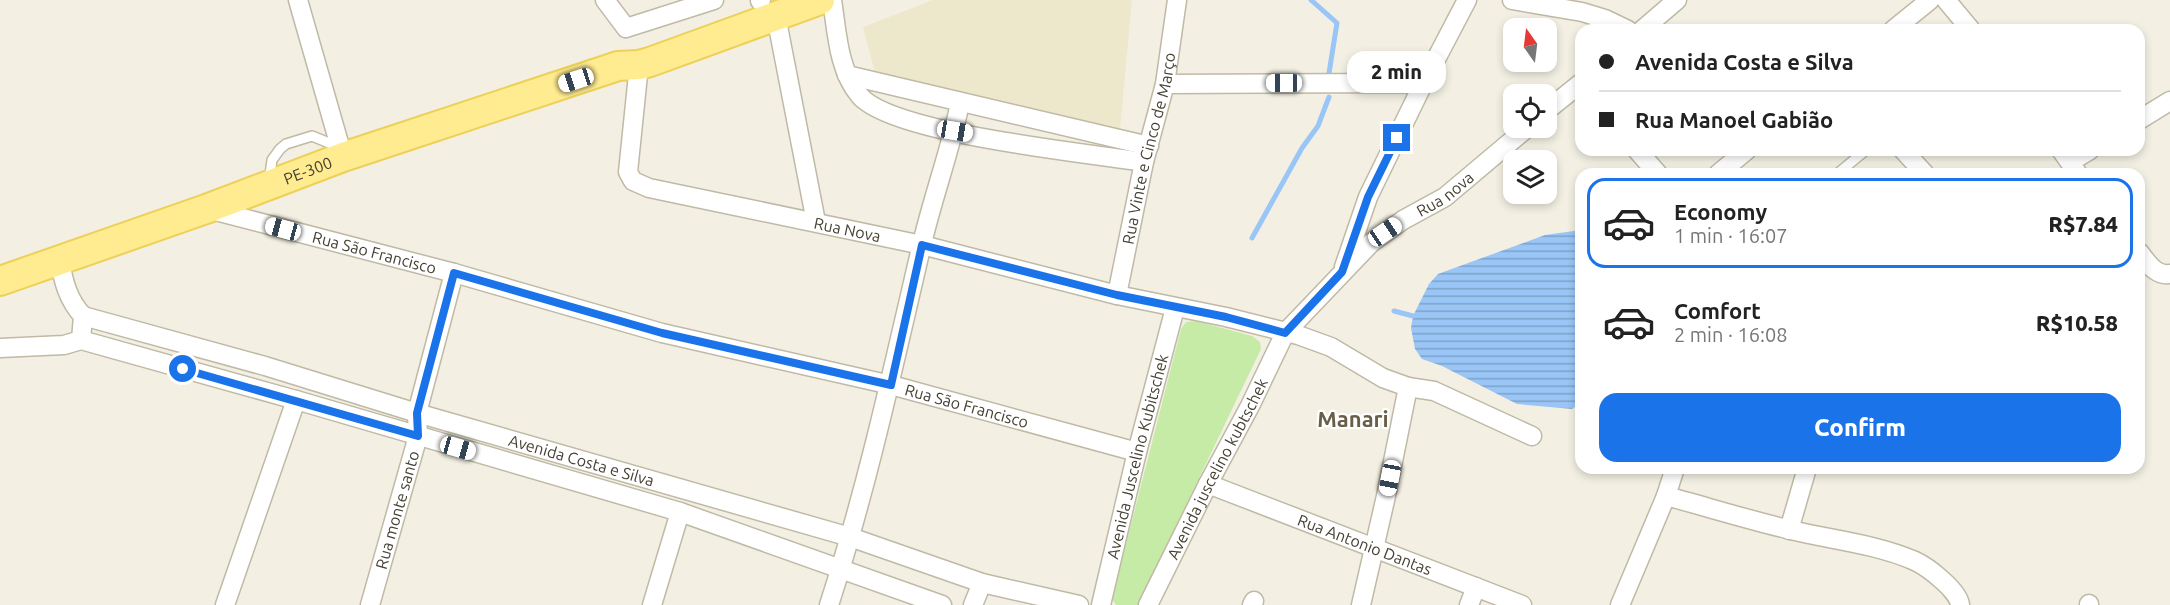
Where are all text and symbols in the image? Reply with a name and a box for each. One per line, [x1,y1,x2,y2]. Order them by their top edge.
north arrow [1503,18,1557,72]
map controls [1503,18,1557,204]
text: Avenida Costa e Silva [1635,49,1854,74]
street label: Rua Vinte e Cinco de Março [1119,51,1178,246]
callout: 2 min [1348,51,1446,93]
text: 2 min [1371,60,1422,83]
car [556,66,596,94]
car [1266,74,1302,92]
button: locate [1503,84,1557,138]
text: Rua Manoel Gabião [1635,107,1833,132]
car [936,119,974,143]
route end [1383,124,1410,151]
button: layers [1503,150,1557,204]
street label: PE-300 [281,153,334,188]
street label: Rua nova [1413,168,1477,220]
icon: car [1602,196,1656,250]
text: Economy [1674,199,1767,224]
text: R$7.84 [2048,211,2118,236]
street label: Rua Nova [812,214,882,245]
car [1365,214,1405,250]
car [263,216,303,242]
text: 1 min · 16:07 [1674,224,1788,247]
street label: Rua São Francisco [311,228,438,277]
icon: car [1602,295,1656,349]
text: Comfort [1674,298,1761,323]
text: R$10.58 [2036,310,2118,335]
text: 2 min · 16:08 [1674,323,1788,346]
street label: Avenida Juscelino Kubitschek [1103,352,1171,561]
route start [169,355,196,382]
street label: Avenida juscelino kubtschek [1163,375,1271,562]
street label: Rua São Francisco [903,380,1031,431]
button: Confirm [1599,393,2121,462]
district label: Manari [1317,406,1389,431]
street label: Avenida Costa e Silva [507,431,656,489]
car [438,434,478,462]
street label: Rua monte santo [372,449,422,571]
car [1378,459,1402,497]
street label: Rua Antonio Dantas [1295,510,1434,578]

